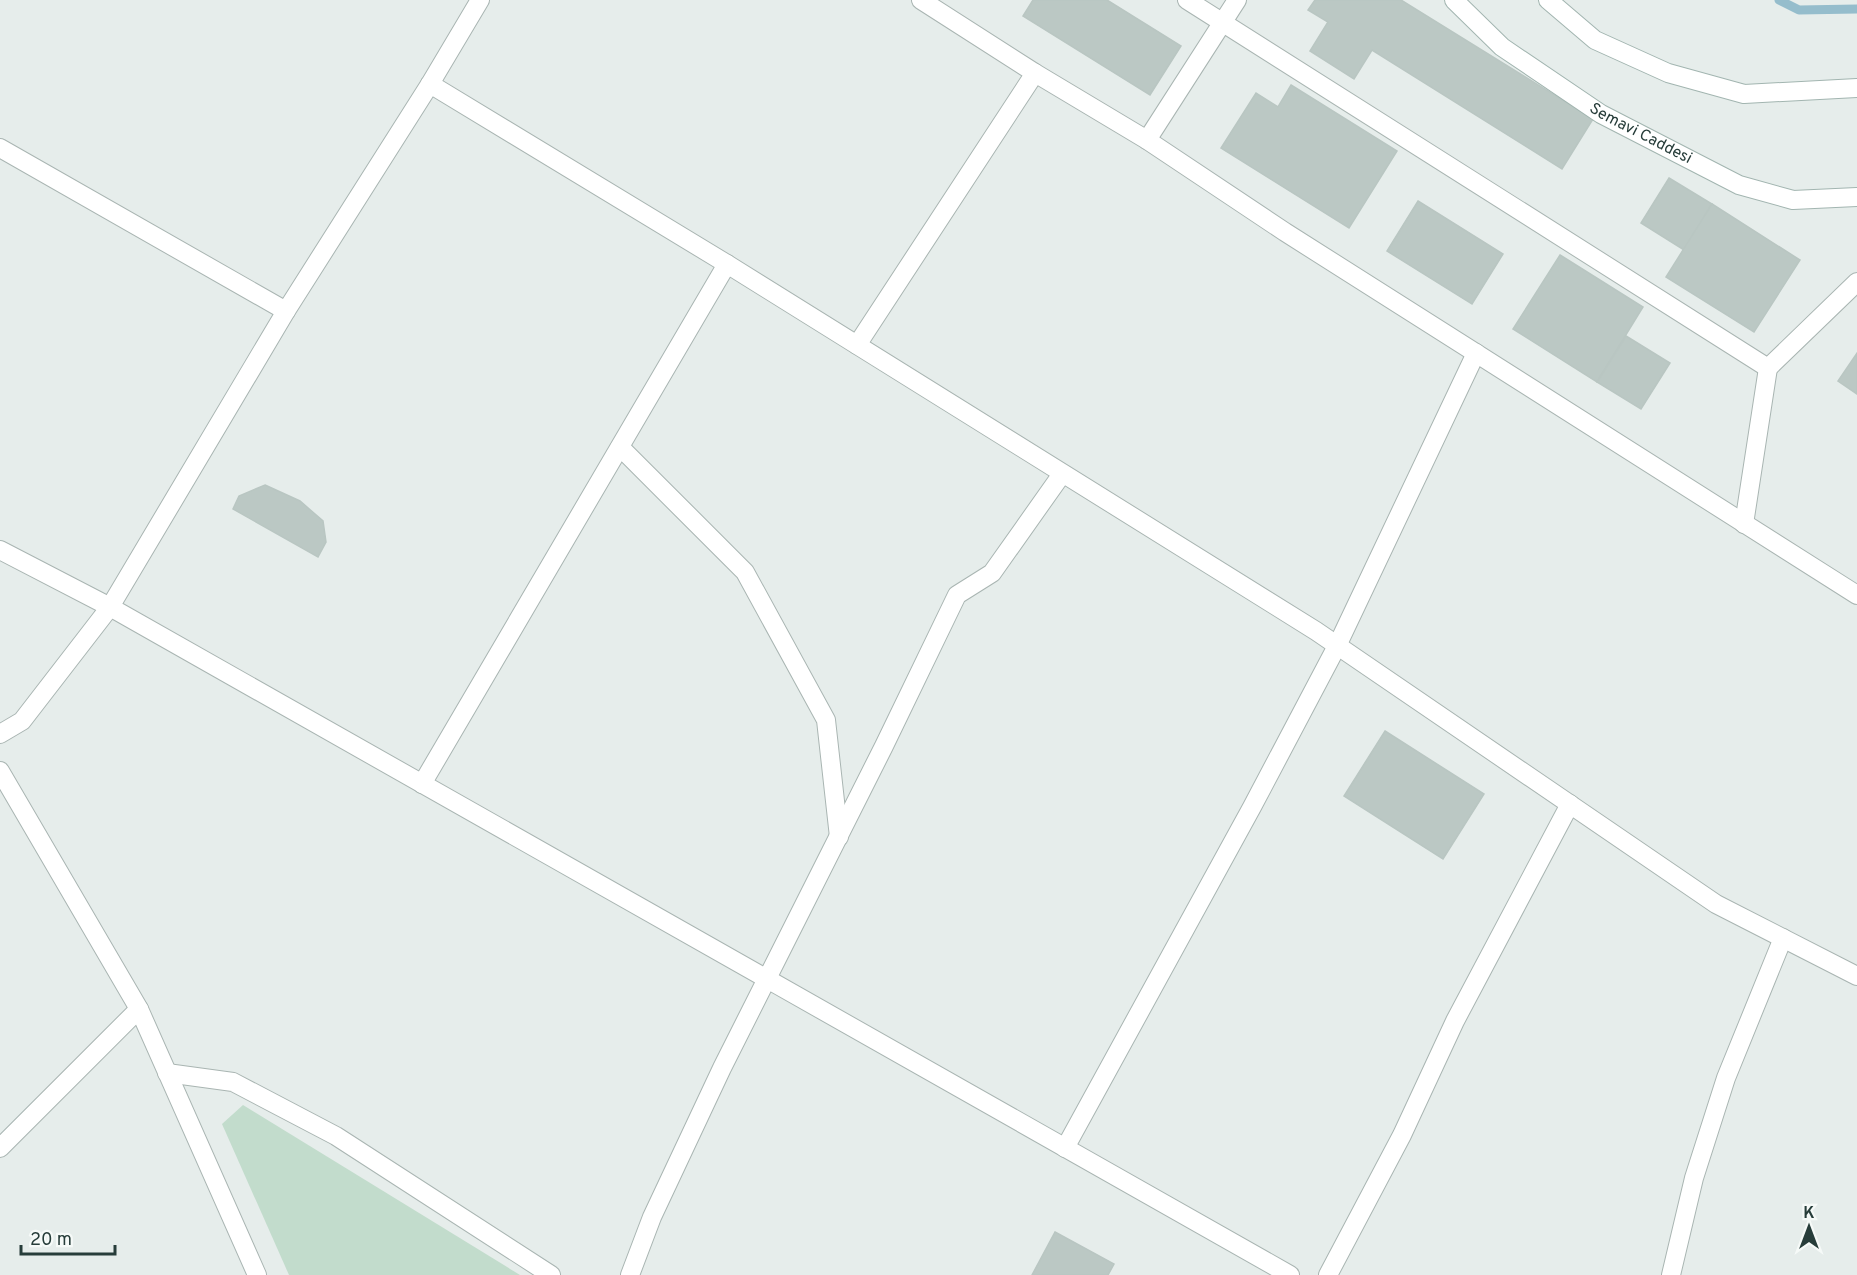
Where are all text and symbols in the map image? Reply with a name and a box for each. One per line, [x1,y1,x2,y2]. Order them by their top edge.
street label: Semavi Caddesi [1585,99,1695,169]
north arrow [1779,1197,1839,1257]
text: K [1803,1204,1815,1224]
scale bar [21,1218,116,1256]
text: 20 m [30,1229,72,1252]

